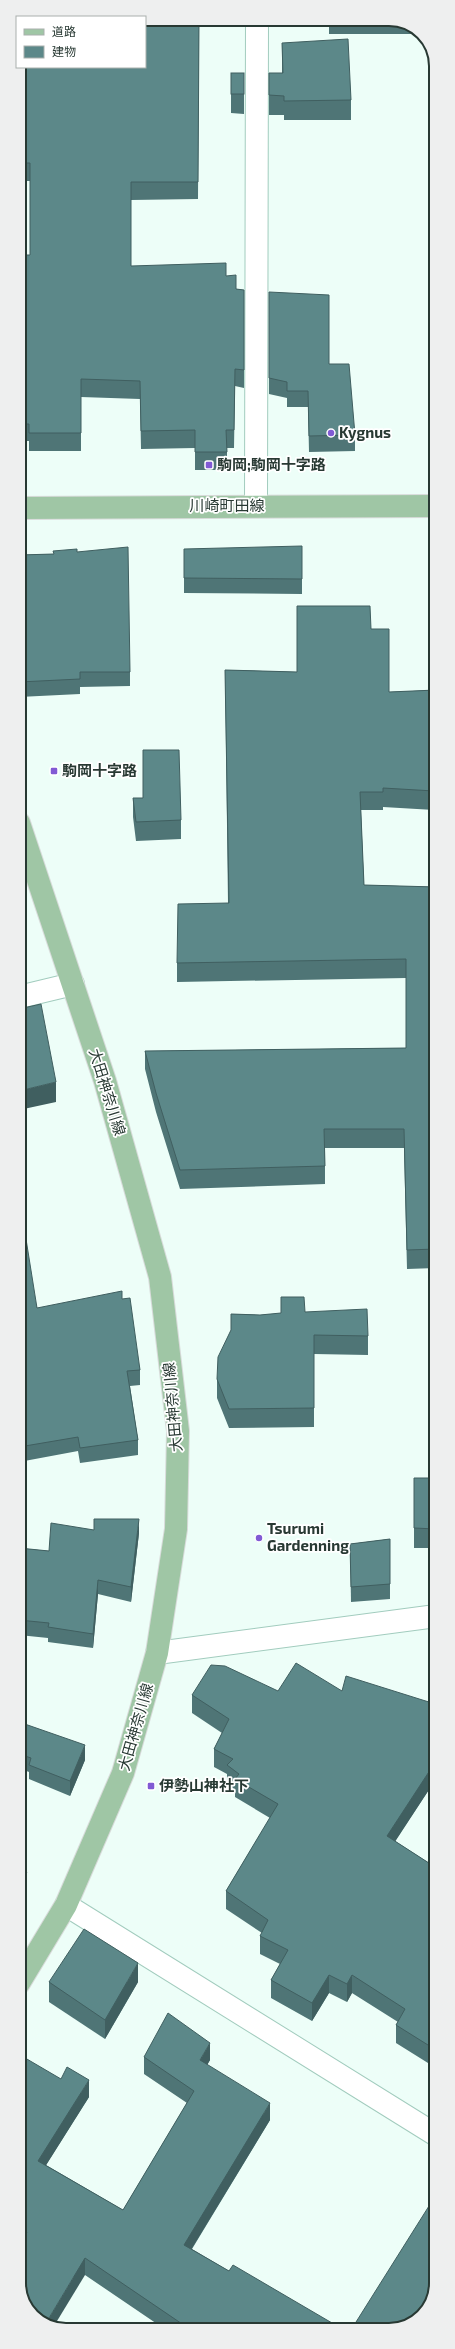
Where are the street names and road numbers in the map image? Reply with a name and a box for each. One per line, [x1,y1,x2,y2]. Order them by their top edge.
street label: 川崎町田線 [189,496,265,514]
street label: 大田神奈川線 [86,1046,130,1137]
street label: 大田神奈川線 [159,1361,185,1453]
street label: 大田神奈川線 [114,1681,156,1772]

